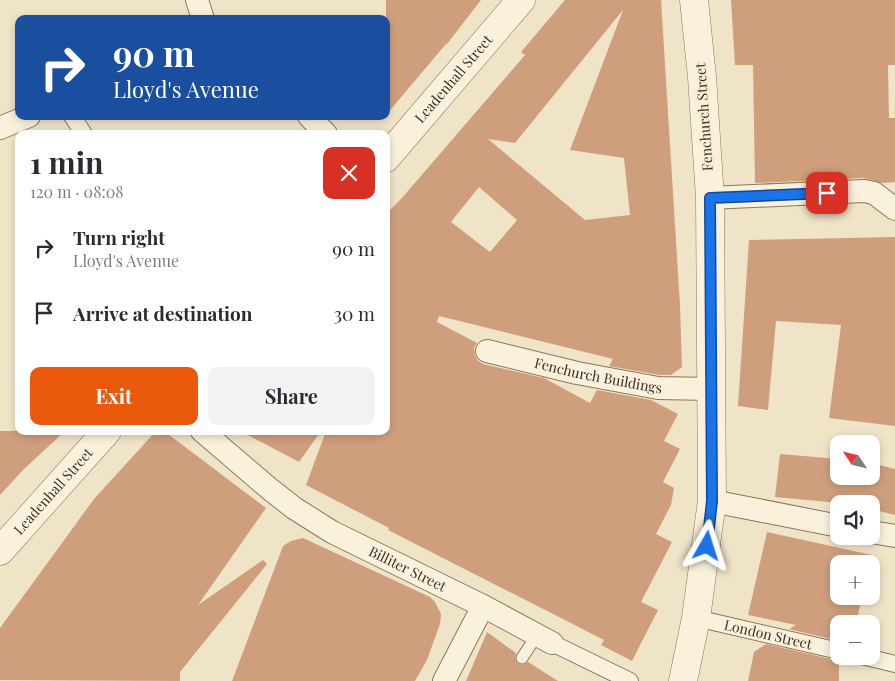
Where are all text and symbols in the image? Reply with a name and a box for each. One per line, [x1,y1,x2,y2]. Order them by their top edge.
text: 90 m [113,29,195,76]
street label: Leadenhall Street [410,30,497,127]
icon: right [30,35,95,100]
street label: Fenchurch Street [690,61,717,172]
text: Lloyd's Avenue [113,74,259,104]
text: 1 min [30,142,104,182]
button: close [323,147,375,199]
pin [806,172,848,214]
icon: arrive [813,179,841,207]
text: 120 m · 08:08 [30,181,124,202]
text: Turn right [73,224,165,250]
icon: right [30,234,58,262]
text: 90 m [332,235,375,261]
text: Lloyd's Avenue [73,250,179,271]
icon: arrive [30,299,58,327]
text: Arrive at destination [73,300,253,326]
text: 30 m [333,300,375,326]
street label: Fenchurch Buildings [533,353,662,397]
button: Exit [30,367,198,425]
button: Share [208,367,375,425]
north arrow [830,435,880,485]
map controls [830,435,880,665]
street label: Leadenhall Street [9,443,97,538]
button: sound [830,495,880,545]
position arrow [680,519,732,571]
street label: Billiter Street [366,542,451,596]
button: + [830,555,880,605]
street label: London Street [722,615,815,654]
button: − [830,615,880,665]

